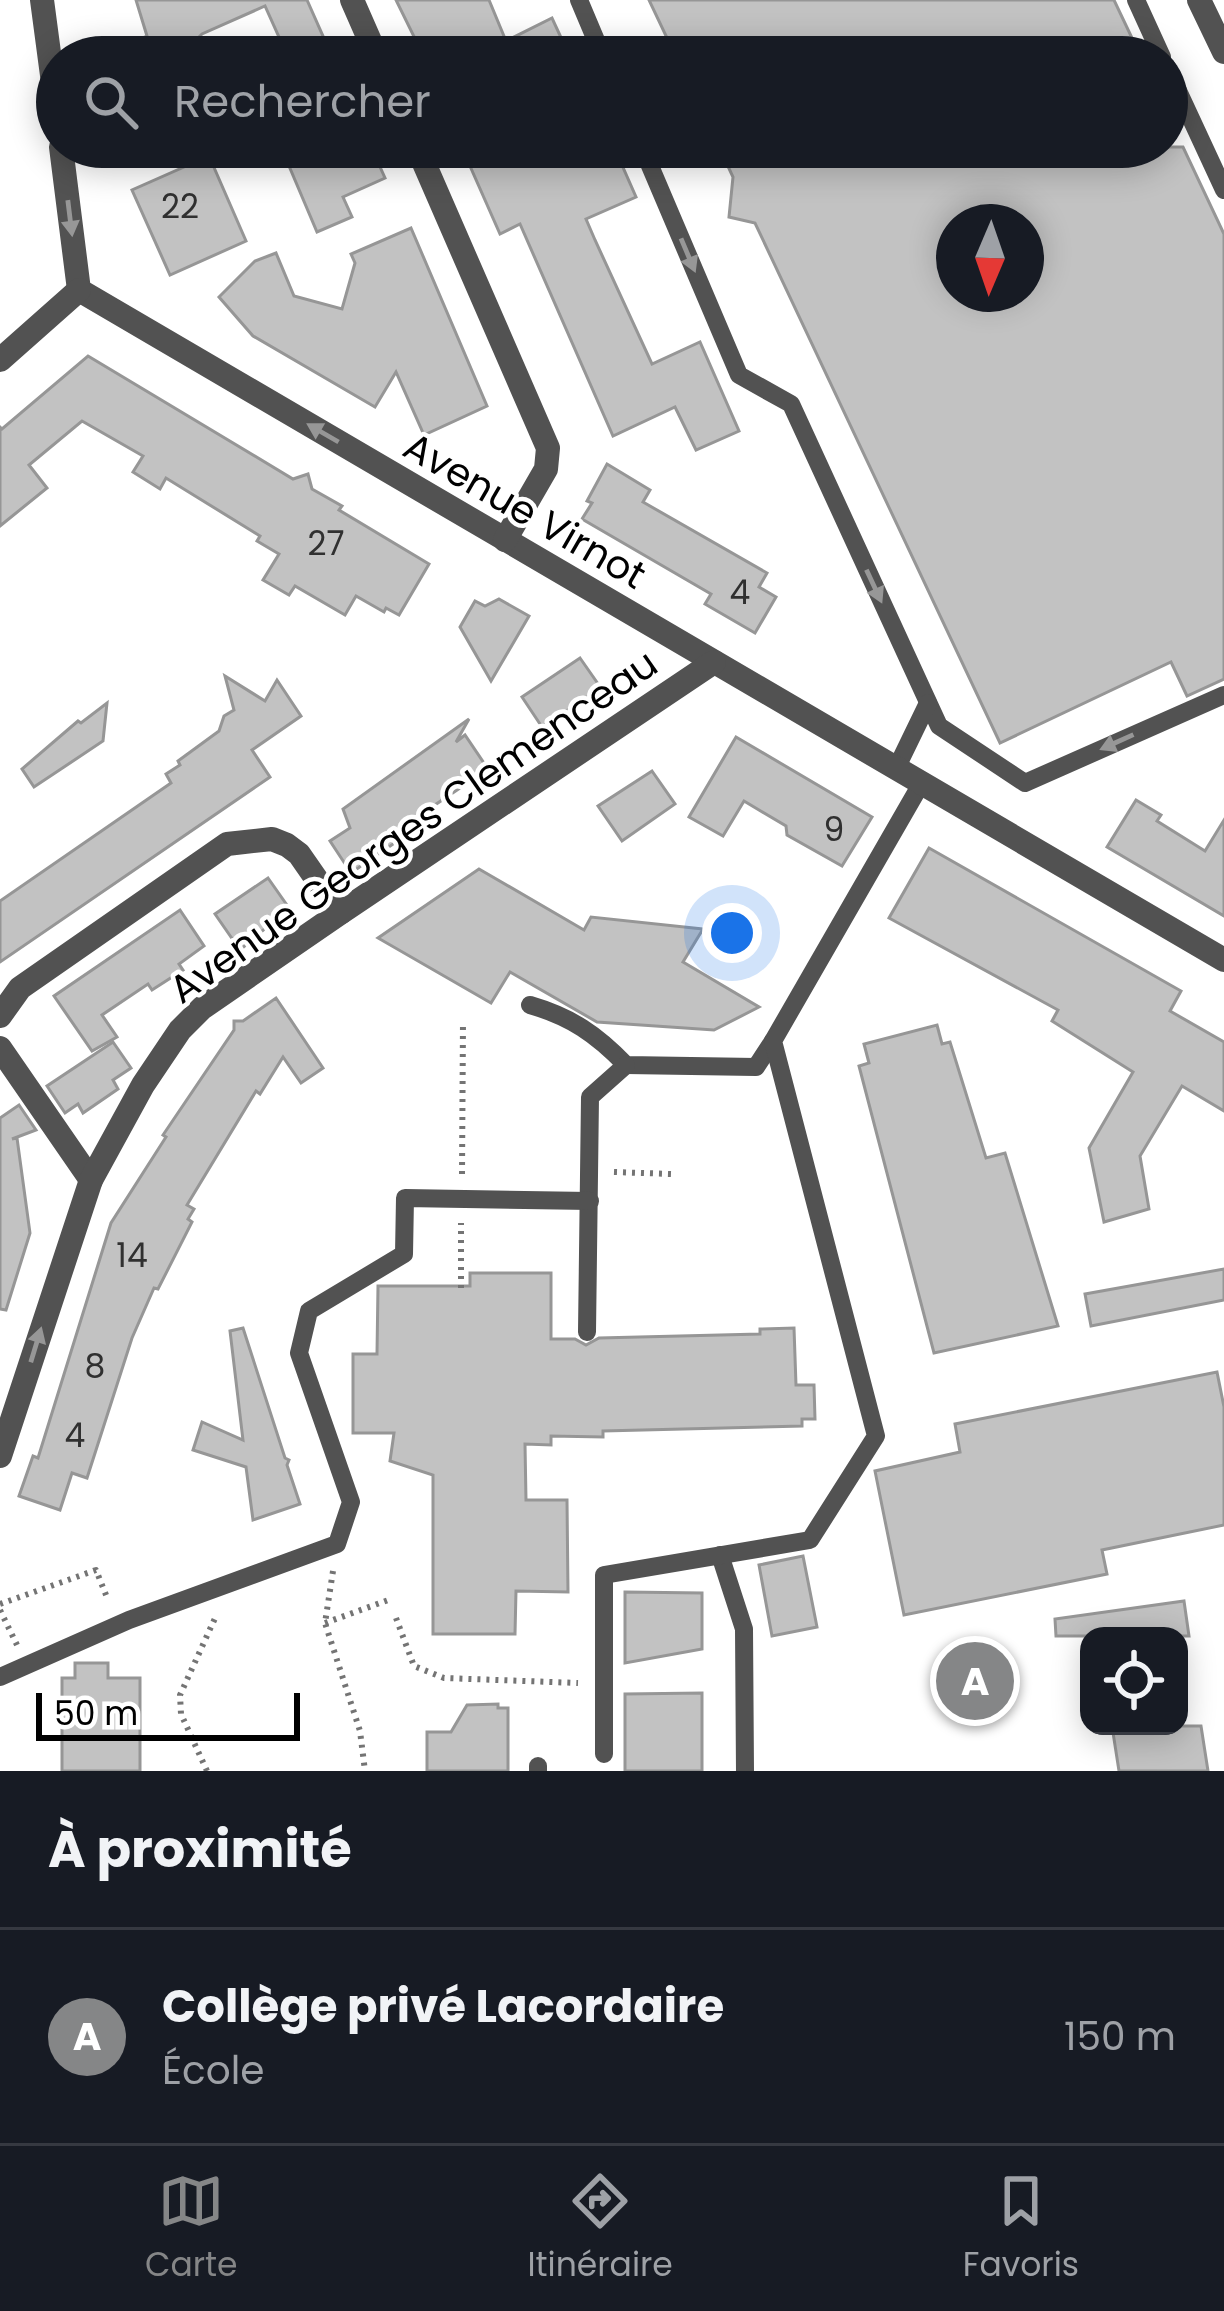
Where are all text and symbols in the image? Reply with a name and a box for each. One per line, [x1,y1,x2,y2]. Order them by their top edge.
search box [36,36,1188,168]
icon: search [78,69,144,135]
text: Rechercher [174,70,431,133]
house number: 22 [161,183,199,230]
one-way arrow [61,200,80,238]
north arrow [936,204,1044,312]
one-way arrow [678,237,698,272]
street label: Avenue Virnot [393,419,656,602]
one-way arrow [306,424,340,445]
house number: 27 [308,520,345,567]
one-way arrow [864,568,884,603]
house number: 4 [730,569,750,616]
street label: Avenue Georges Clemenceau [158,636,668,1017]
one-way arrow [1099,733,1134,753]
house number: 9 [824,806,844,853]
your location [702,903,762,963]
house number: 14 [116,1232,148,1279]
one-way arrow [28,1326,46,1363]
house number: 8 [85,1343,105,1390]
house number: 4 [65,1412,85,1459]
map controls [1080,1627,1188,1735]
button: locate [1080,1627,1188,1735]
pin: A [936,1636,1014,1726]
scale bar [36,1687,300,1740]
text: 50 m [54,1690,138,1737]
text: À proximité [48,1813,352,1885]
text: Collège privé Lacordaire [162,1975,724,2038]
text: A [73,2009,101,2064]
text: 150 m [1064,2009,1176,2064]
text: École [162,2043,264,2098]
tab: Carte [145,2168,238,2290]
tab: Itinéraire [527,2168,673,2290]
tab: Favoris [963,2168,1079,2290]

